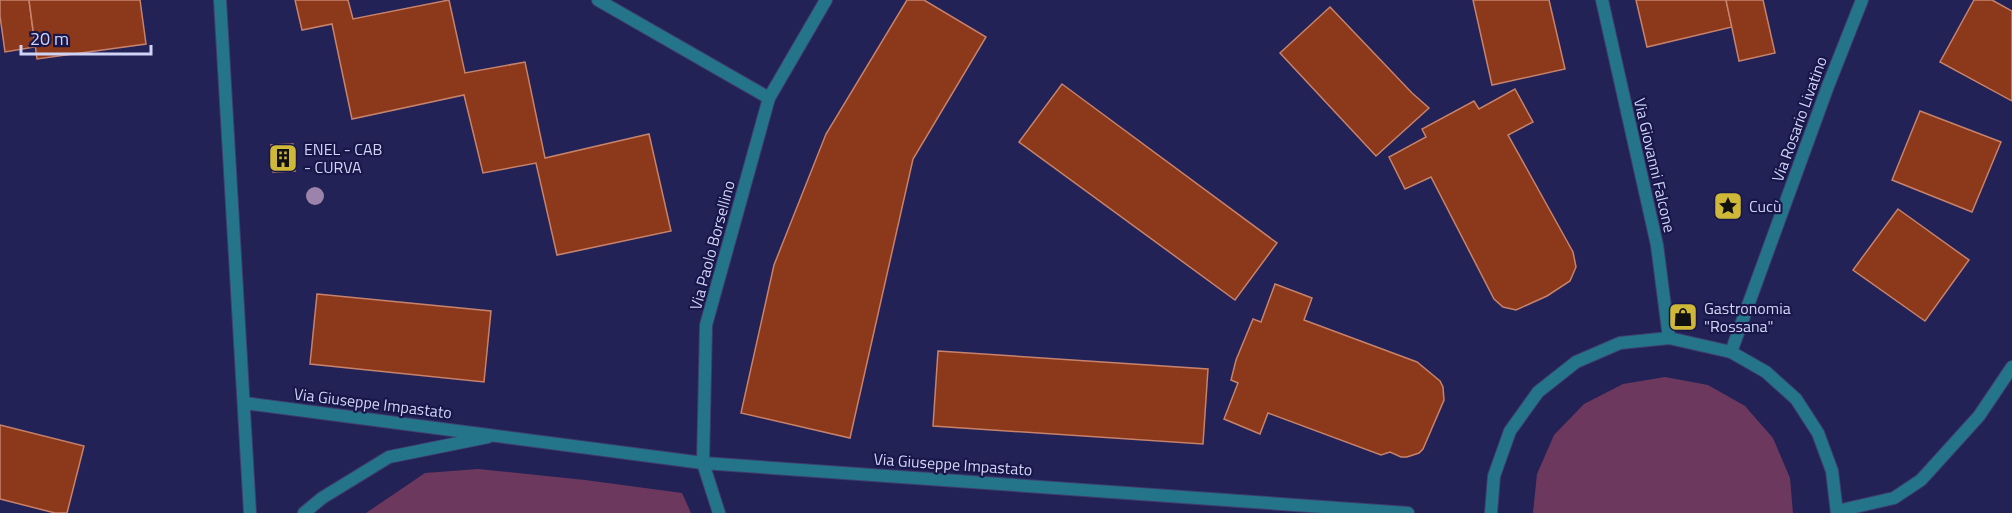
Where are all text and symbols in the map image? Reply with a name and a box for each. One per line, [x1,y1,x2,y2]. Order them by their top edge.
scale bar [21,18,152,56]
text: 20 m [30,25,69,52]
street label: Via Rosario Livatino [1765,53,1833,185]
street label: Via Giovanni Falcone [1628,95,1682,235]
place label: ENEL - CAB - CURVA [304,137,382,179]
building icon: ENEL - CAB - CURVA [267,142,299,174]
street label: Via Paolo Borsellino [683,178,741,312]
place icon: Cucù [1712,190,1744,222]
place label: Cucù [1749,194,1782,218]
place label: Gastronomia "Rossana" [1704,296,1791,338]
shop icon: Gastronomia "Rossana" [1667,301,1699,333]
street label: Via Giuseppe Impastato [293,381,453,425]
street label: Via Giuseppe Impastato [873,446,1033,482]

